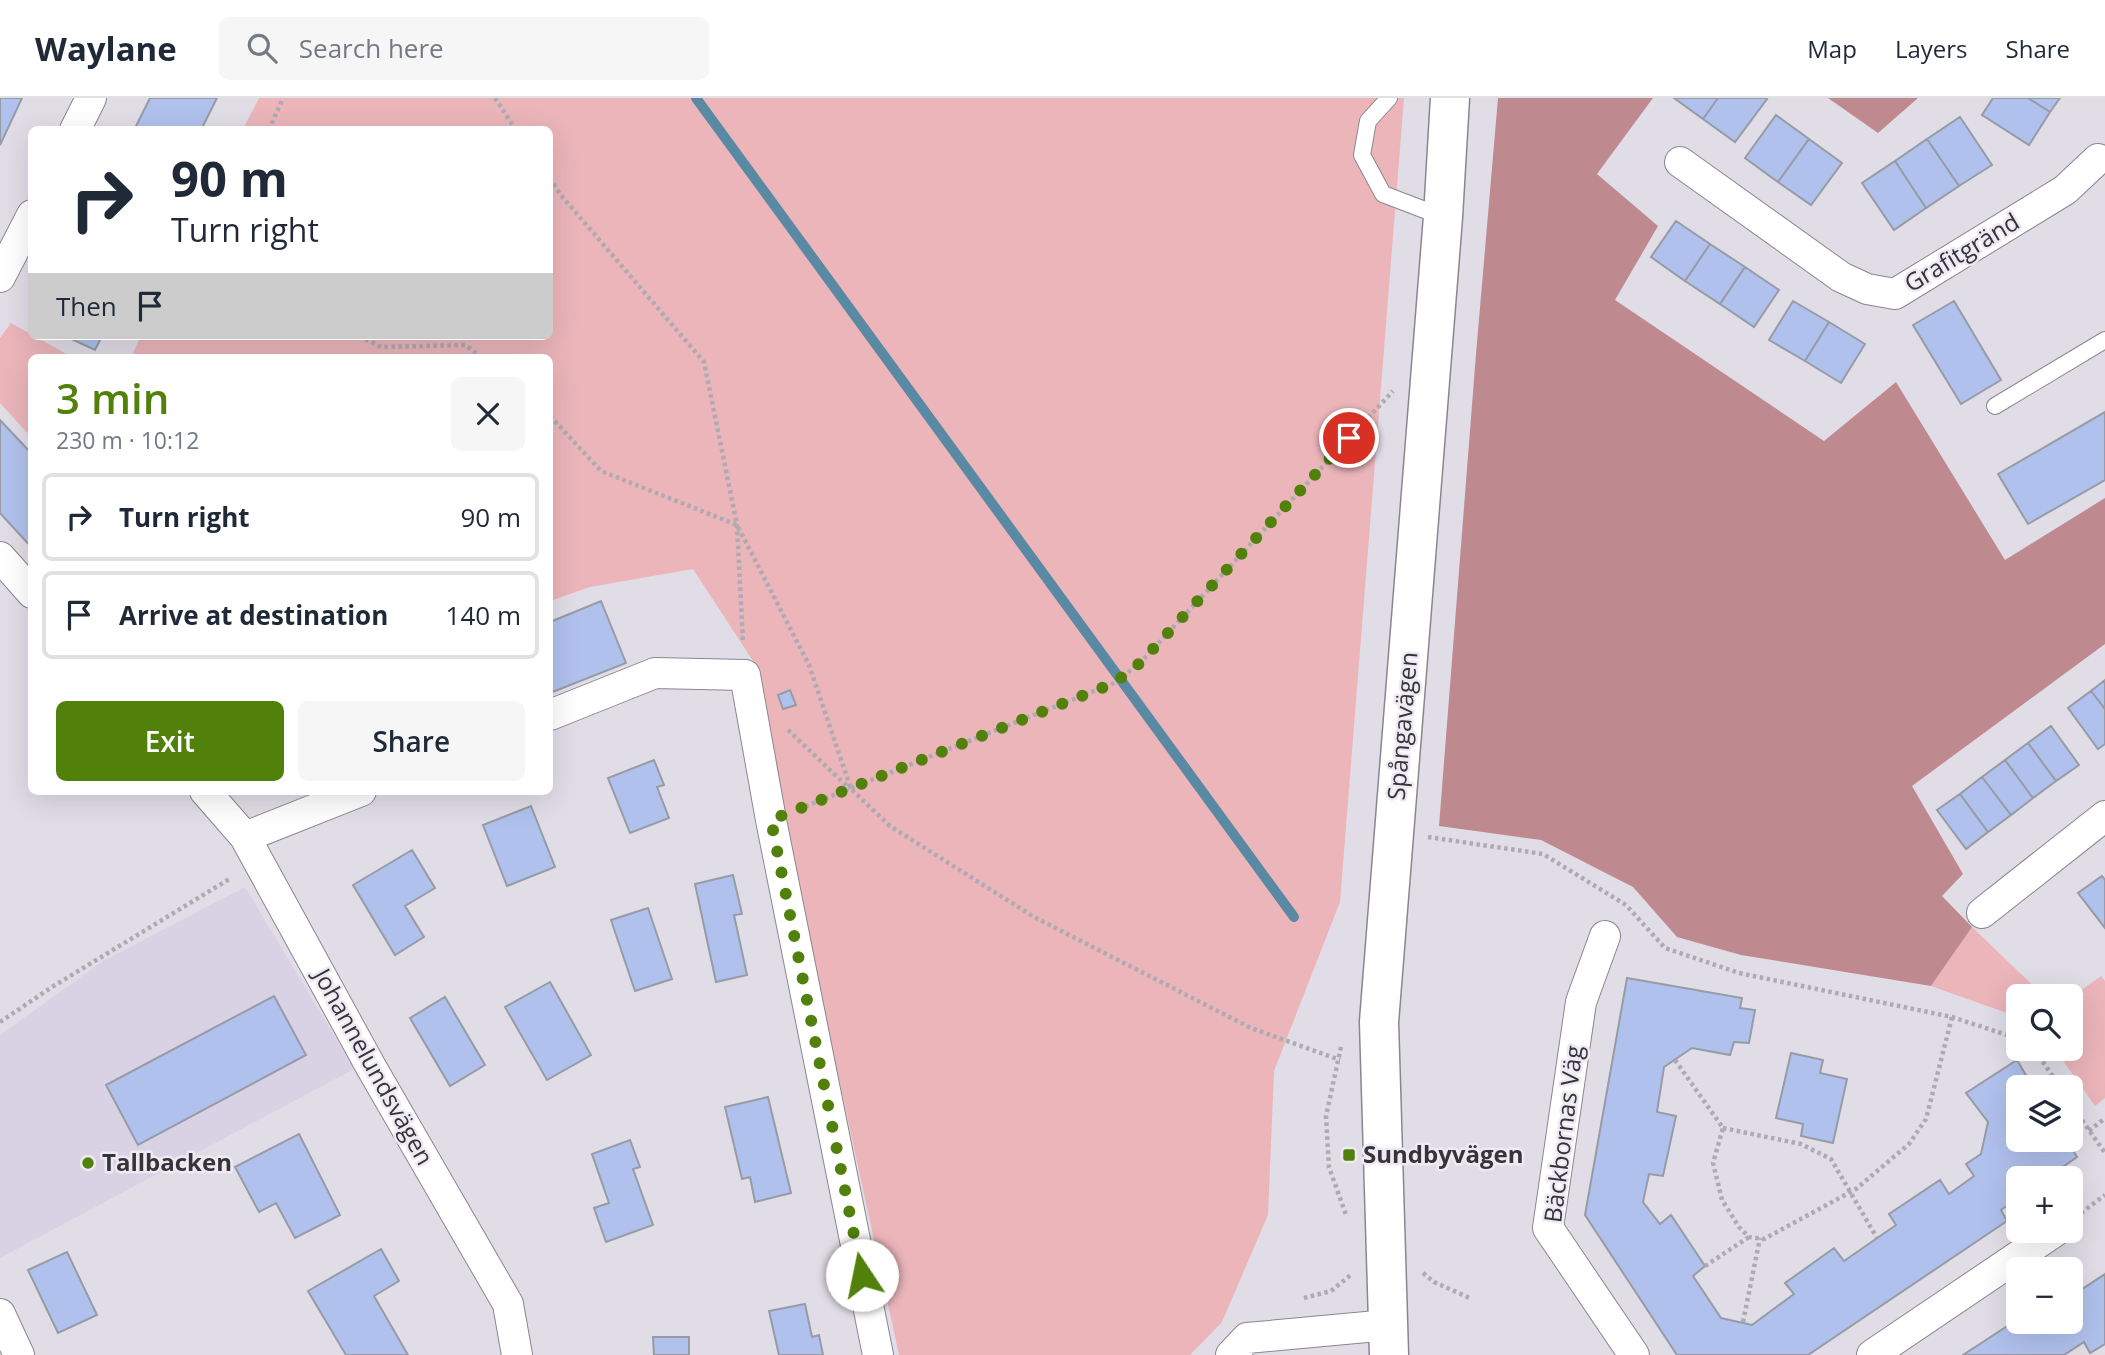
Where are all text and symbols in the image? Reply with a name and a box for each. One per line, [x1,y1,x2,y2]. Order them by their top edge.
search box [219,17,709,80]
text: Waylane [35,26,177,71]
icon: search [243,29,281,67]
text: Search here [299,30,444,66]
text: Map [1807,32,1857,65]
text: Layers [1895,32,1968,65]
text: Share [2006,32,2070,65]
text: 90 m [171,145,288,211]
icon: right [56,154,147,245]
street label: Grafitgränd [1898,204,2025,299]
text: Turn right [171,208,319,251]
icon: arrive [131,287,169,325]
text: Then [56,288,117,324]
text: 3 min [56,369,169,426]
button: close [451,377,525,451]
pin [1319,408,1379,468]
icon: arrive [1330,419,1368,457]
text: 230 m · 10:12 [56,424,199,456]
icon: right [60,498,98,536]
text: Turn right [119,499,250,535]
text: 90 m [460,499,521,535]
icon: arrive [60,596,98,634]
text: Arrive at destination [119,597,388,633]
text: 140 m [446,597,521,633]
street label: Spångavägen [1379,650,1424,801]
button: Exit [56,701,284,781]
button: Share [298,701,525,781]
street label: Johannelundsvägen [306,960,442,1170]
map controls [2006,984,2083,1334]
button: search [2006,984,2083,1061]
street label: Bäckbornas Väg [1535,1043,1590,1224]
button: layers [2006,1075,2083,1152]
place label: Sundbyvägen [1363,1137,1523,1170]
place label: Tallbacken [102,1145,232,1178]
marker: Sundbyvägen [1341,1147,1357,1163]
marker: Tallbacken [80,1155,96,1171]
button: + [2006,1166,2083,1243]
position arrow [825,1238,899,1312]
button: − [2006,1257,2083,1334]

